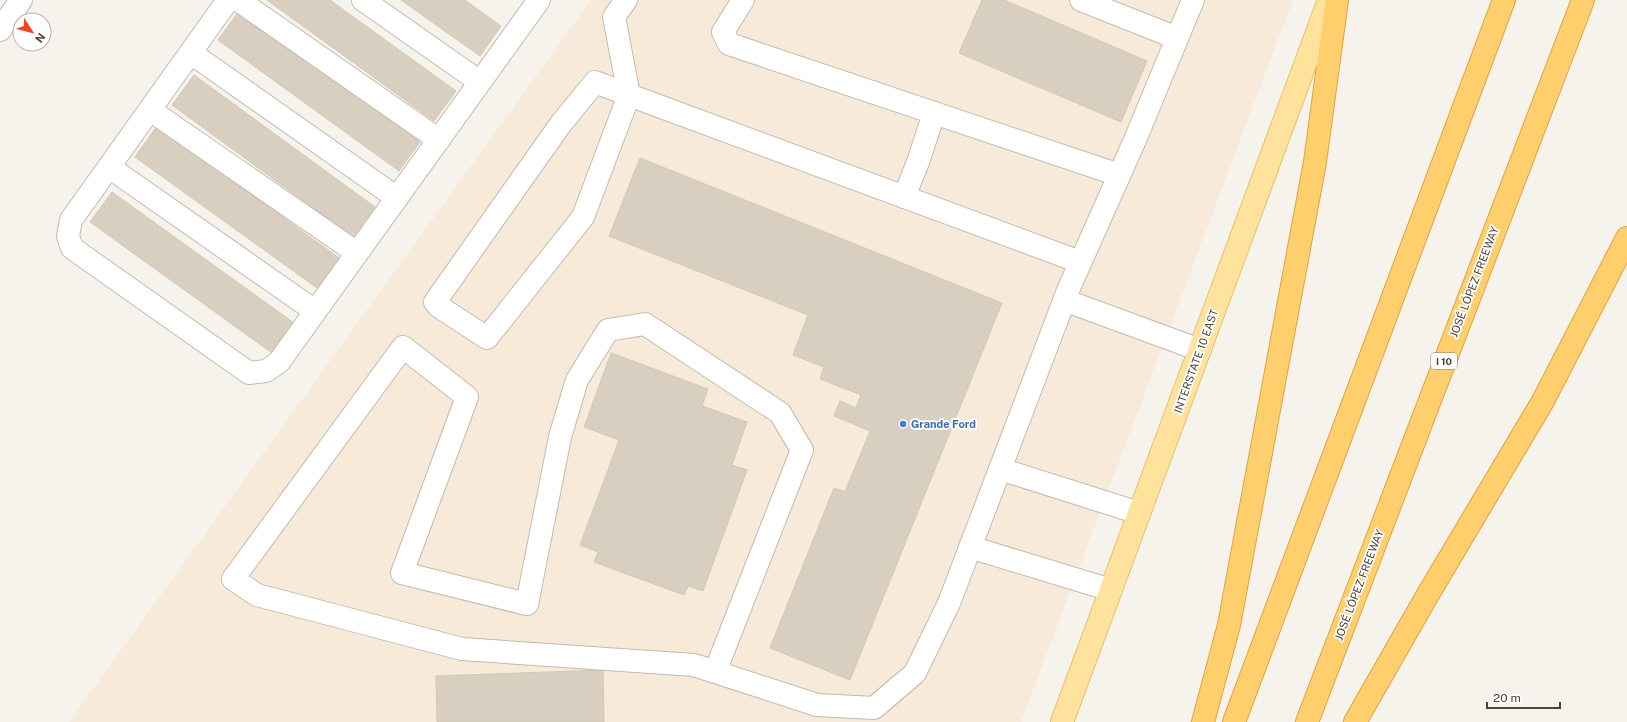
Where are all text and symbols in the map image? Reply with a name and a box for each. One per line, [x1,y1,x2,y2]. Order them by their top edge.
north arrow [12,12,52,52]
text: N [33,31,47,45]
street label: JOSÉ LÓPEZ FREEWAY [1446,224,1501,339]
street label: INTERSTATE 10 EAST [1172,307,1221,415]
road number: I 10 [1431,353,1457,369]
place label: Grande Ford [911,418,976,430]
marker: Grande Ford [898,419,908,429]
street label: JOSÉ LÓPEZ FREEWAY [1331,527,1386,642]
scale bar [1487,684,1560,710]
text: 20 m [1493,691,1521,705]

